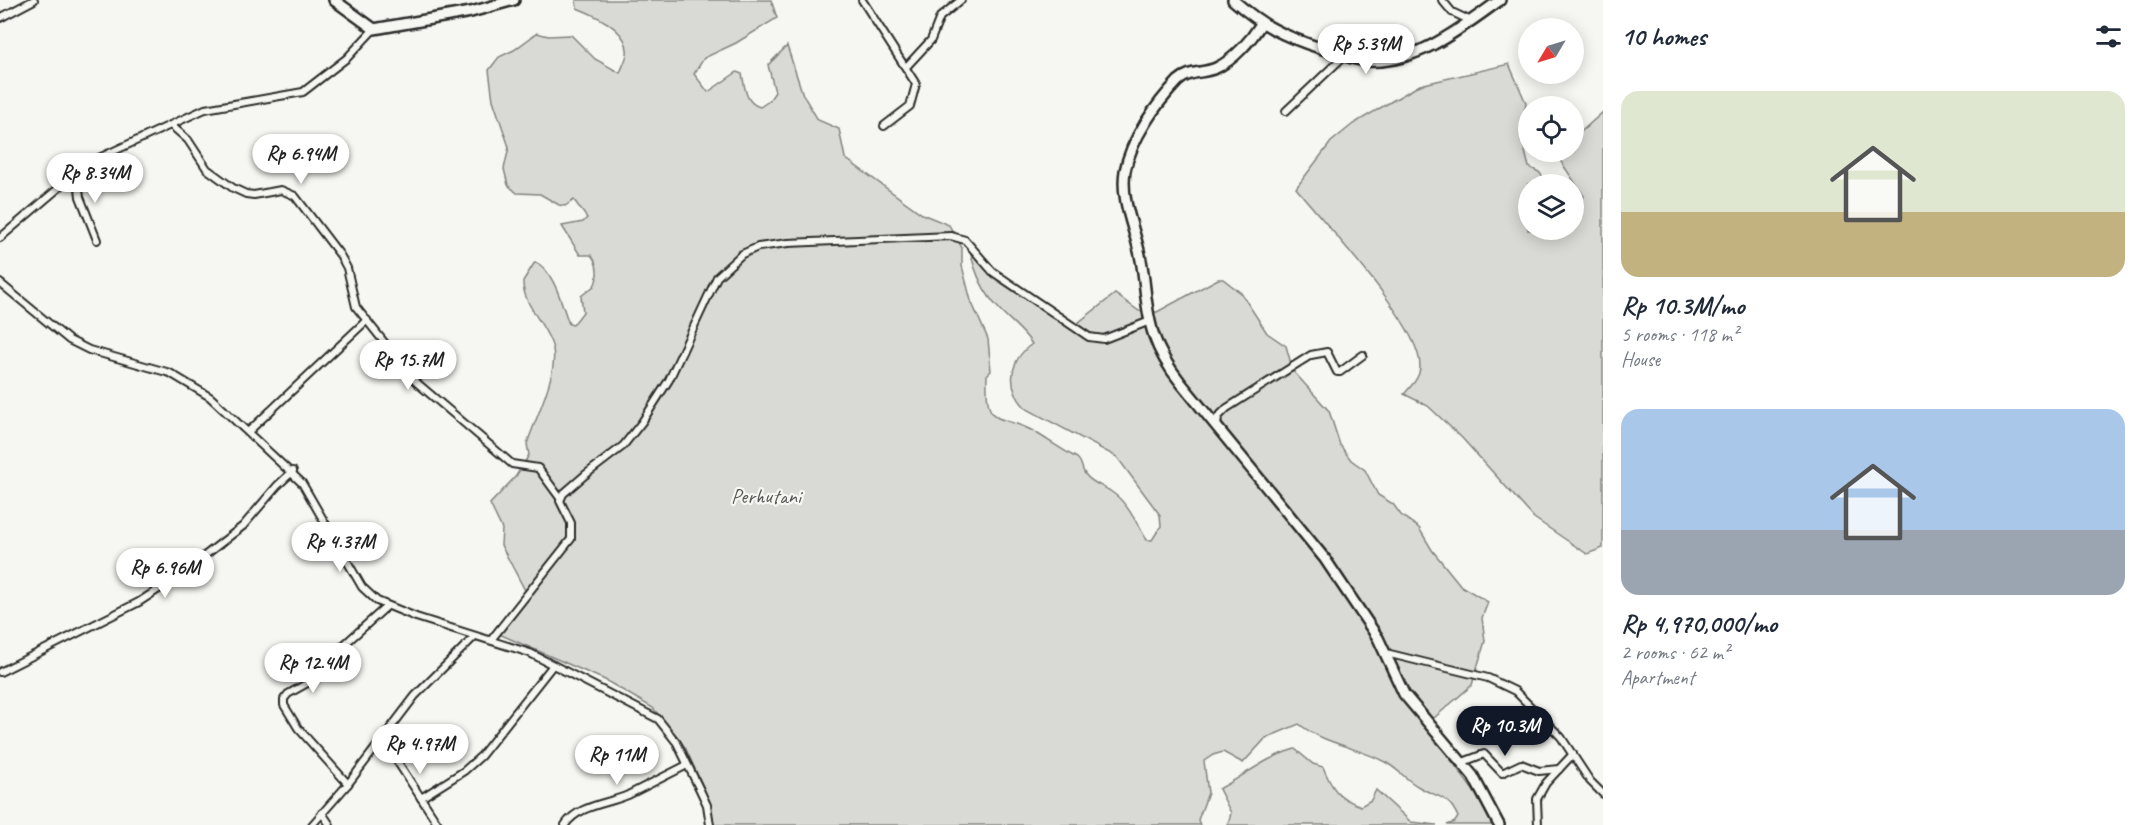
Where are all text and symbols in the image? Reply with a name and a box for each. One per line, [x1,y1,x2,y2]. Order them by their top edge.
north arrow [1518,18,1584,84]
map controls [1518,18,1584,240]
text: 10 homes [1621,20,1706,53]
icon: filters [2092,20,2125,53]
pin: Rp 5.39M [1304,24,1428,75]
text: Rp 5.39M [1332,31,1400,56]
button: locate [1518,96,1584,162]
icon: home [1819,130,1927,238]
pin: Rp 6.94M [239,134,363,185]
text: Rp 6.94M [266,141,336,166]
pin: Rp 8.34M [33,153,157,204]
text: Rp 8.34M [60,160,130,185]
button: layers [1518,174,1584,240]
text: Rp 10.3M/mo [1621,289,1744,322]
text: 5 rooms · 118 m² [1621,322,1738,347]
pin: Rp 15.7M [346,340,470,391]
text: Rp 15.7M [374,347,442,372]
text: House [1621,347,1660,372]
icon: home [1819,448,1927,556]
park label: Perhutani [731,483,804,509]
pin: Rp 4.37M [278,522,402,573]
text: Rp 4.37M [305,529,375,554]
pin: Rp 6.96M [103,548,227,599]
text: Rp 6.96M [130,555,200,580]
text: Rp 4,970,000/mo [1621,607,1777,640]
text: 2 rooms · 62 m² [1621,640,1729,665]
pin: Rp 12.4M [251,643,375,694]
text: Rp 12.4M [278,650,348,675]
text: Apartment [1621,665,1694,690]
pin: Rp 10.3M [1443,706,1567,757]
text: Rp 10.3M [1470,713,1540,738]
pin: Rp 4.97M [358,724,482,775]
text: Rp 4.97M [386,731,454,756]
pin: Rp 11M [568,735,666,786]
text: Rp 11M [589,742,645,767]

